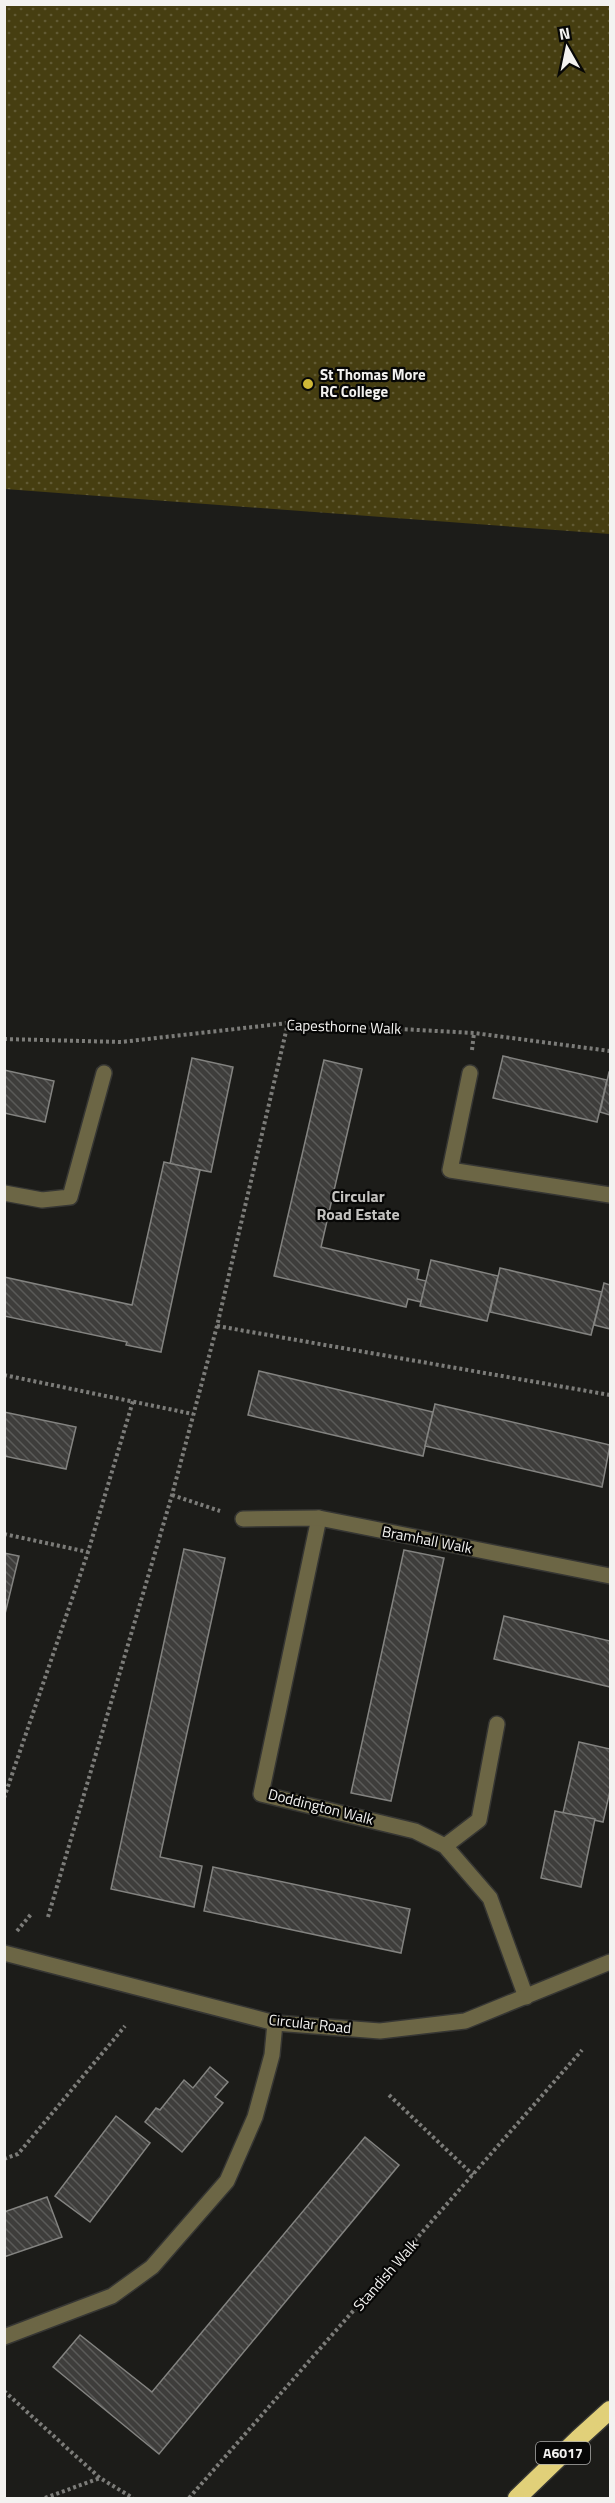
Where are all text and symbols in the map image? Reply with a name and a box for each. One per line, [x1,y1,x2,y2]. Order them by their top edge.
north arrow [537,18,597,78]
text: N [557,20,572,46]
place label: St Thomas More RC College [320,363,426,403]
marker: St Thomas More RC College [301,377,315,391]
street label: Capesthorne Walk [286,1013,402,1040]
district label: Circular Road Estate [316,1184,400,1226]
street label: Bramhall Walk [380,1519,474,1560]
street label: Doddington Walk [266,1782,376,1831]
street label: Circular Road [268,2008,352,2039]
street label: Standish Walk [348,2233,424,2316]
road number: A6017 [536,2442,590,2464]

